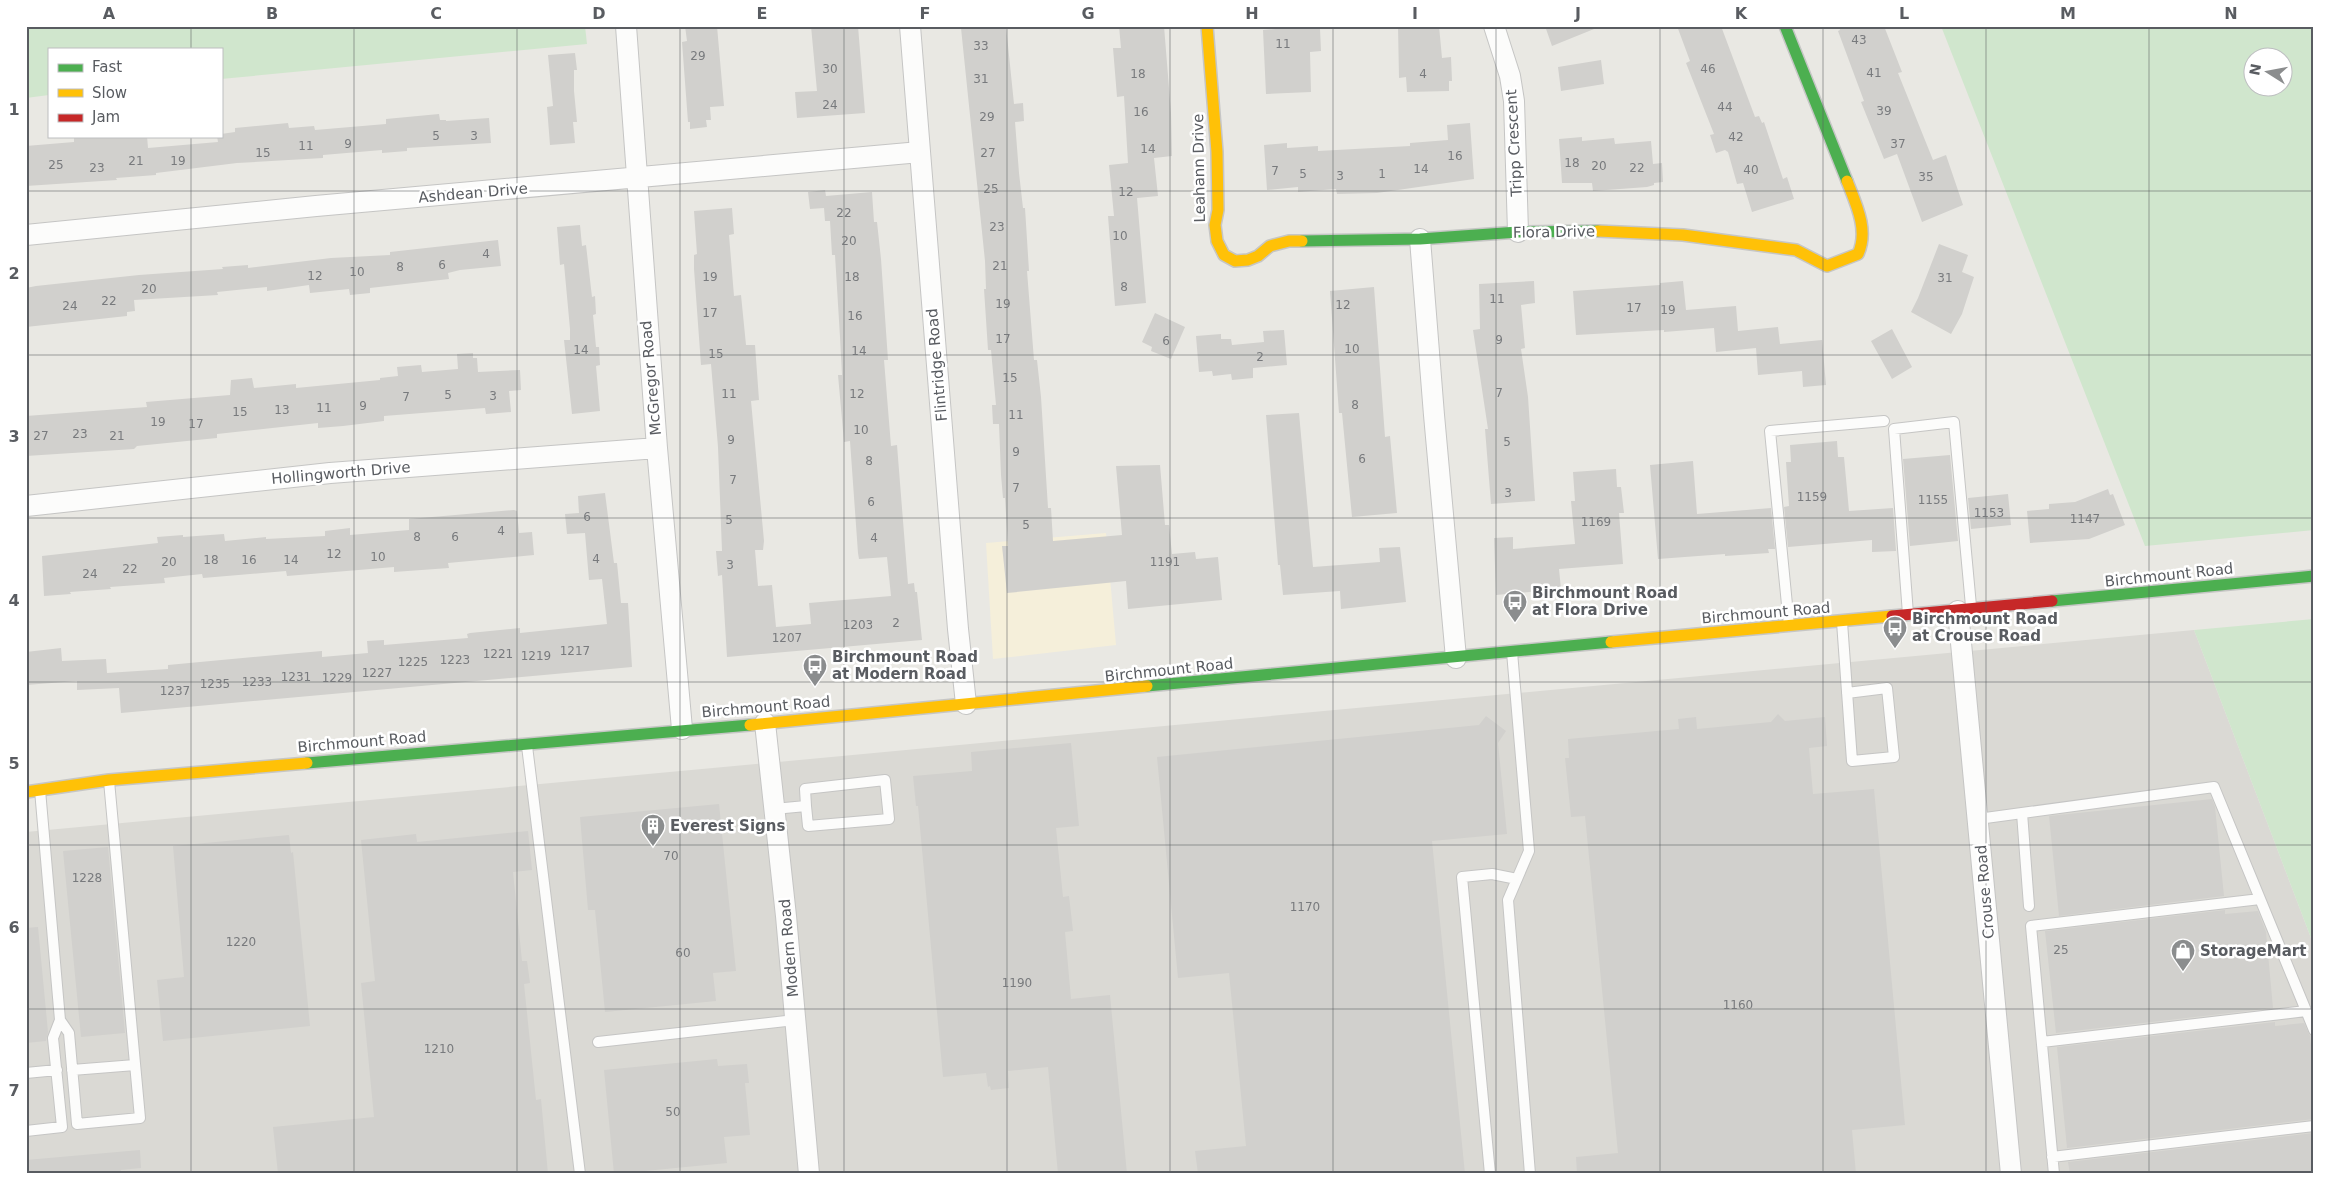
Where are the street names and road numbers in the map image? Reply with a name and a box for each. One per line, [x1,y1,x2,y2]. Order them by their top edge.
street label: Tripp Crescent [1502,89,1526,198]
street label: Leahann Drive [1189,113,1209,223]
street label: Ashdean Drive [418,179,528,207]
street label: Flora Drive [1513,222,1595,242]
street label: Flintridge Road [923,308,951,422]
street label: McGregor Road [637,320,665,436]
street label: Hollingworth Drive [271,458,411,488]
street label: Birchmount Road [2104,559,2234,591]
street label: Birchmount Road [1701,598,1831,628]
street label: Birchmount Road [1104,654,1234,686]
street label: Birchmount Road [701,692,831,722]
street label: Birchmount Road [297,727,427,757]
street label: Crouse Road [1972,844,1998,940]
street label: Modern Road [776,898,802,998]

